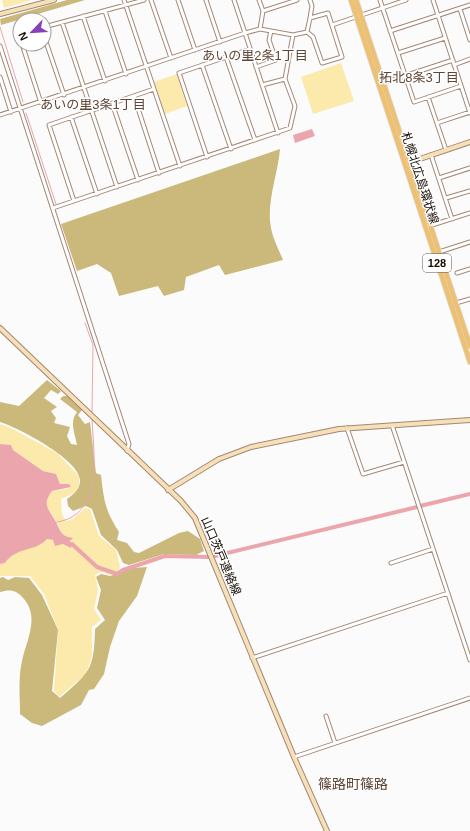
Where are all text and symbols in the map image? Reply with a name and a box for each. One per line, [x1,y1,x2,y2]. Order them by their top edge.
north arrow [12,12,52,52]
text: N [16,30,30,42]
district label: あいの里2条1丁目 [202,48,308,63]
district label: 拓北8条3丁目 [379,70,459,85]
district label: あいの里3条1丁目 [40,97,146,112]
street label: 札幌北広島環状線 [399,130,441,226]
road number: 128 [423,254,451,272]
street label: 山口茨戸連絡線 [198,515,244,597]
district label: 篠路町篠路 [318,776,388,792]

